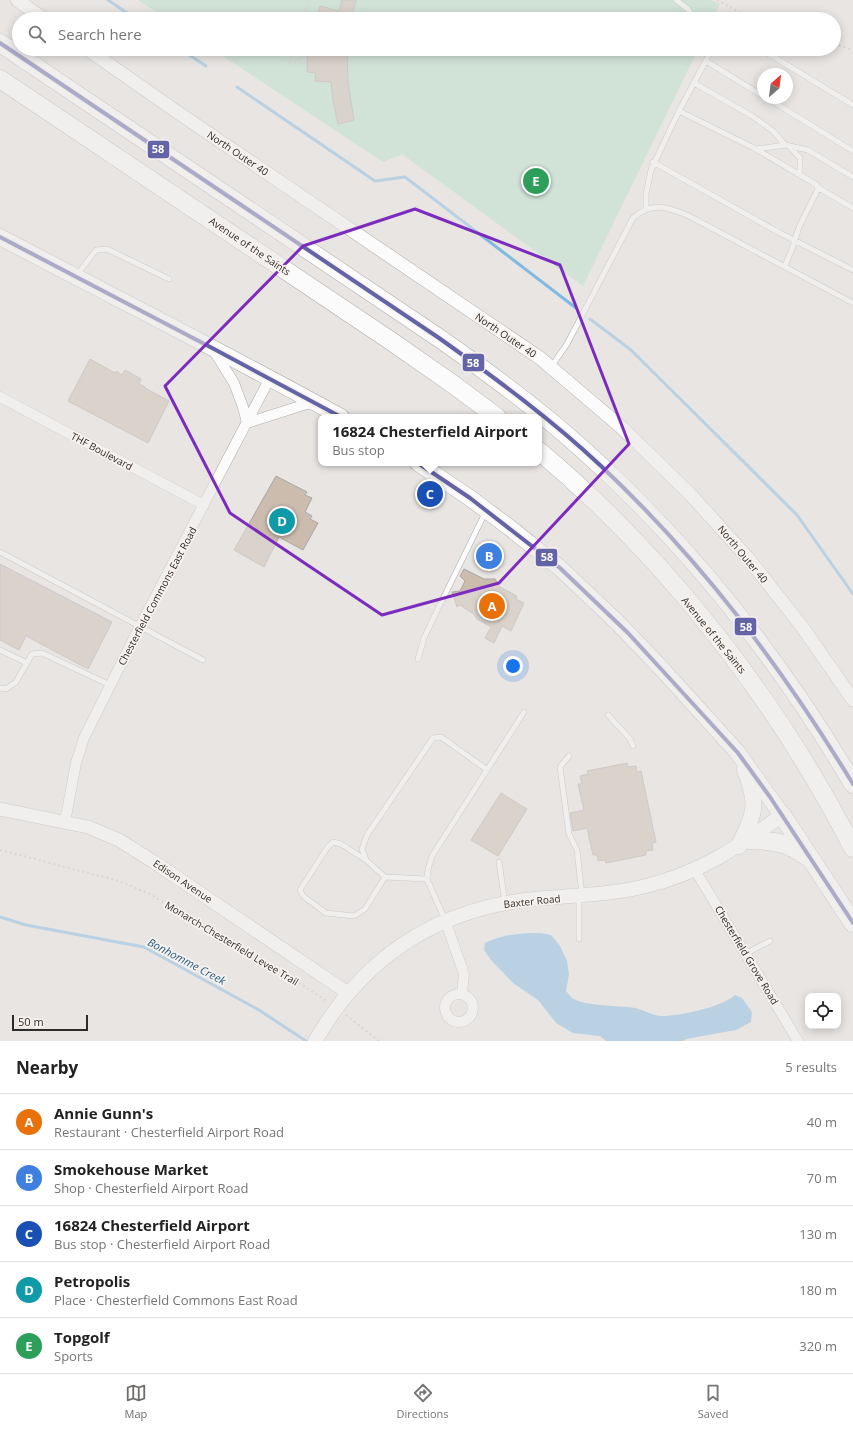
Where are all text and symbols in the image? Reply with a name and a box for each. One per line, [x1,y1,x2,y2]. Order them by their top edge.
search box [12,12,841,56]
icon: search [26,23,48,45]
text: Search here [58,24,142,44]
north arrow [757,68,793,104]
street label: North Outer 40 [205,127,272,179]
line badge: 58 [147,140,170,159]
text: 58 [152,141,164,156]
pin: E [523,166,549,196]
street label: Avenue of the Saints [207,214,294,279]
street label: North Outer 40 [473,309,540,361]
line badge: 58 [462,353,485,372]
text: 58 [467,355,479,370]
popup [318,414,542,466]
text: 16824 Chesterfield Airport [332,421,528,441]
street label: THF Boulevard [69,429,135,473]
text: Bus stop [332,441,385,459]
pin: C [417,479,443,509]
pin: D [269,506,295,536]
street label: North Outer 40 [715,522,771,586]
street label: Chesterfield Commons East Road [114,524,200,668]
pin: B [476,541,502,571]
line badge: 58 [535,548,558,567]
text: 58 [541,549,553,564]
pin: A [479,591,505,621]
street label: Avenue of the Saints [679,594,750,677]
line badge: 58 [734,617,757,636]
text: 58 [740,619,752,634]
your location [503,656,523,676]
street label: Edison Avenue [151,856,216,906]
street label: Baxter Road [503,891,561,911]
street label: Monarch-Chesterfield Levee Trail [163,897,301,989]
street label: Chesterfield Grove Road [712,903,782,1007]
water label: Bonhomme Creek [145,934,229,988]
map controls [805,993,841,1029]
button: locate [805,993,841,1029]
scale bar [12,1013,88,1032]
text: 50 m [18,1014,44,1029]
text: Nearby [16,1056,78,1079]
text: 5 results [785,1058,837,1076]
text: Annie Gunn's [54,1103,153,1123]
text: A [25,1113,33,1131]
text: 40 m [807,1113,837,1131]
text: Restaurant · Chesterfield Airport Road [54,1123,284,1141]
text: Smokehouse Market [54,1159,208,1179]
text: B [25,1169,33,1187]
text: 70 m [807,1169,837,1187]
text: Shop · Chesterfield Airport Road [54,1179,248,1197]
text: 16824 Chesterfield Airport [54,1215,250,1235]
text: C [25,1225,33,1243]
text: 130 m [799,1225,837,1243]
text: Bus stop · Chesterfield Airport Road [54,1235,270,1253]
text: Petropolis [54,1271,130,1291]
text: D [24,1281,34,1299]
text: 180 m [799,1281,837,1299]
text: Place · Chesterfield Commons East Road [54,1291,298,1309]
text: Topgolf [54,1327,110,1347]
text: E [25,1337,33,1355]
text: 320 m [799,1337,837,1355]
text: Sports [54,1347,93,1365]
tab: Map [125,1382,147,1421]
tab: Directions [397,1382,449,1421]
tab: Saved [698,1382,728,1421]

